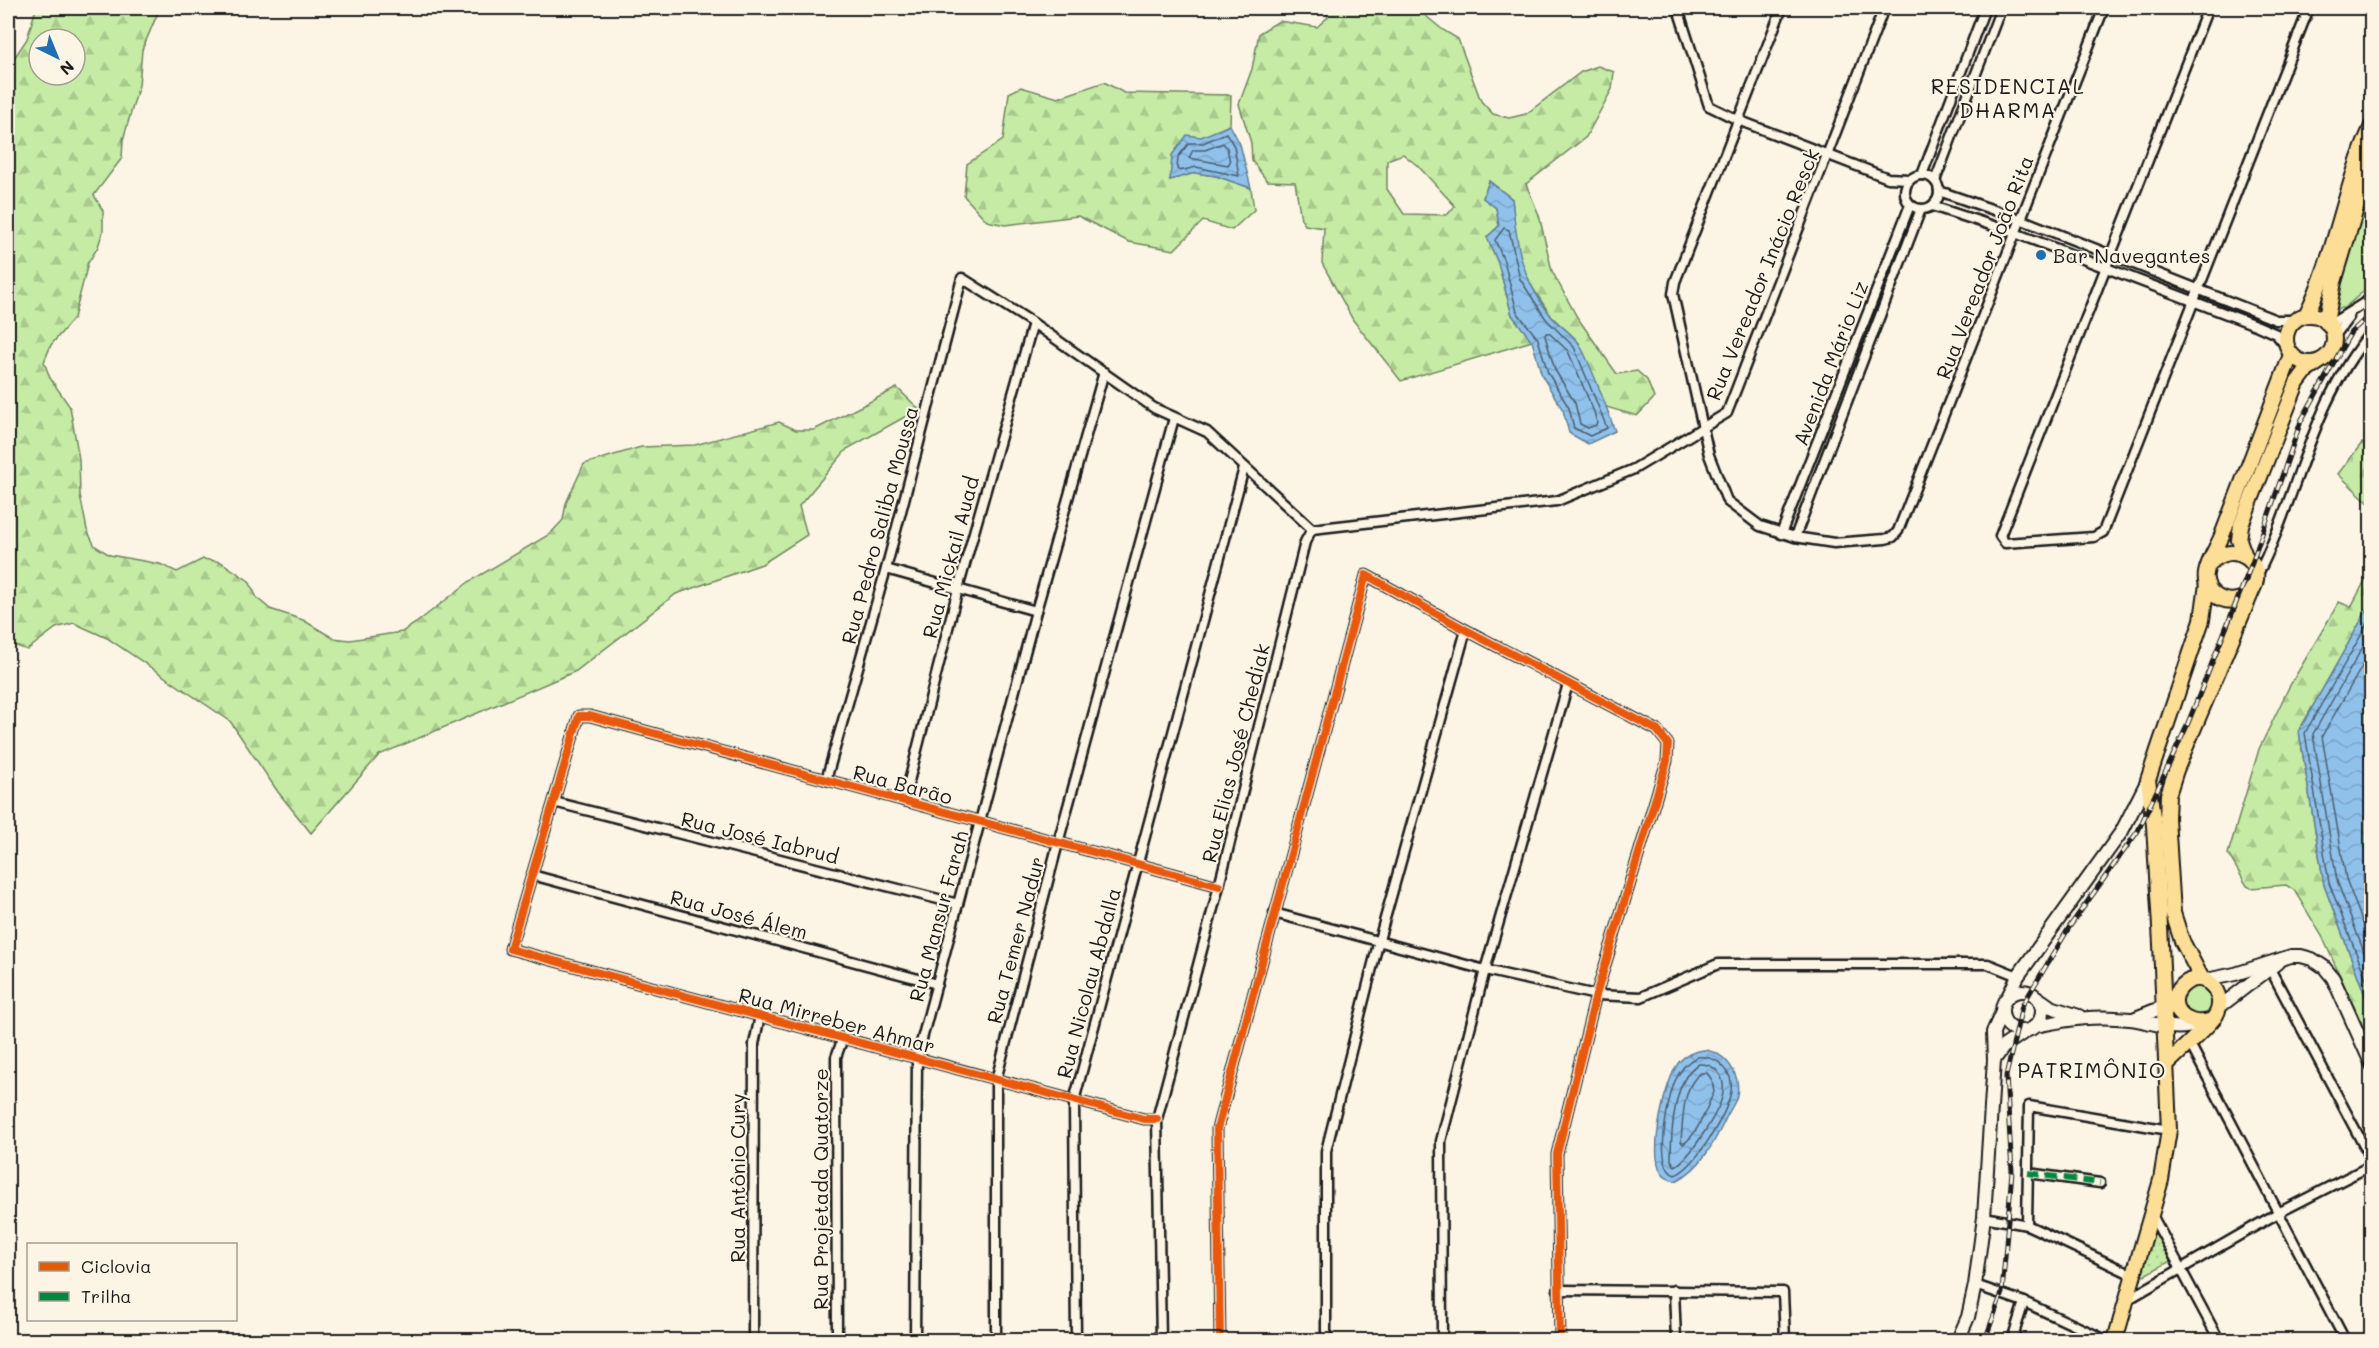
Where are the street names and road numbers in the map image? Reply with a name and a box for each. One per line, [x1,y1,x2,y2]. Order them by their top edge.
street label: Rua Vereador Inácio Resck [1699,144,1825,404]
street label: Rua Vereador João Rita [1929,151,2039,383]
street label: Avenida Mário Liz [1787,277,1873,449]
street label: Rua Pedro Saliba Moussa [835,403,923,647]
street label: Rua Mickail Auad [916,473,984,641]
street label: Rua Elias José Chediak [1195,641,1275,865]
street label: Rua Barão [850,758,956,810]
street label: Rua José Iabrud [678,805,842,869]
street label: Rua Mansur Farah [903,827,973,1005]
street label: Rua Temer Nadur [980,854,1050,1026]
street label: Rua José Álem [667,883,811,945]
street label: Rua Nicolau Abdalla [1050,885,1126,1081]
street label: Rua Mirreber Ahmar [736,981,938,1059]
street label: Rua Projetada Quatorze [807,1068,833,1310]
street label: Rua Antônio Cury [724,1093,750,1263]

